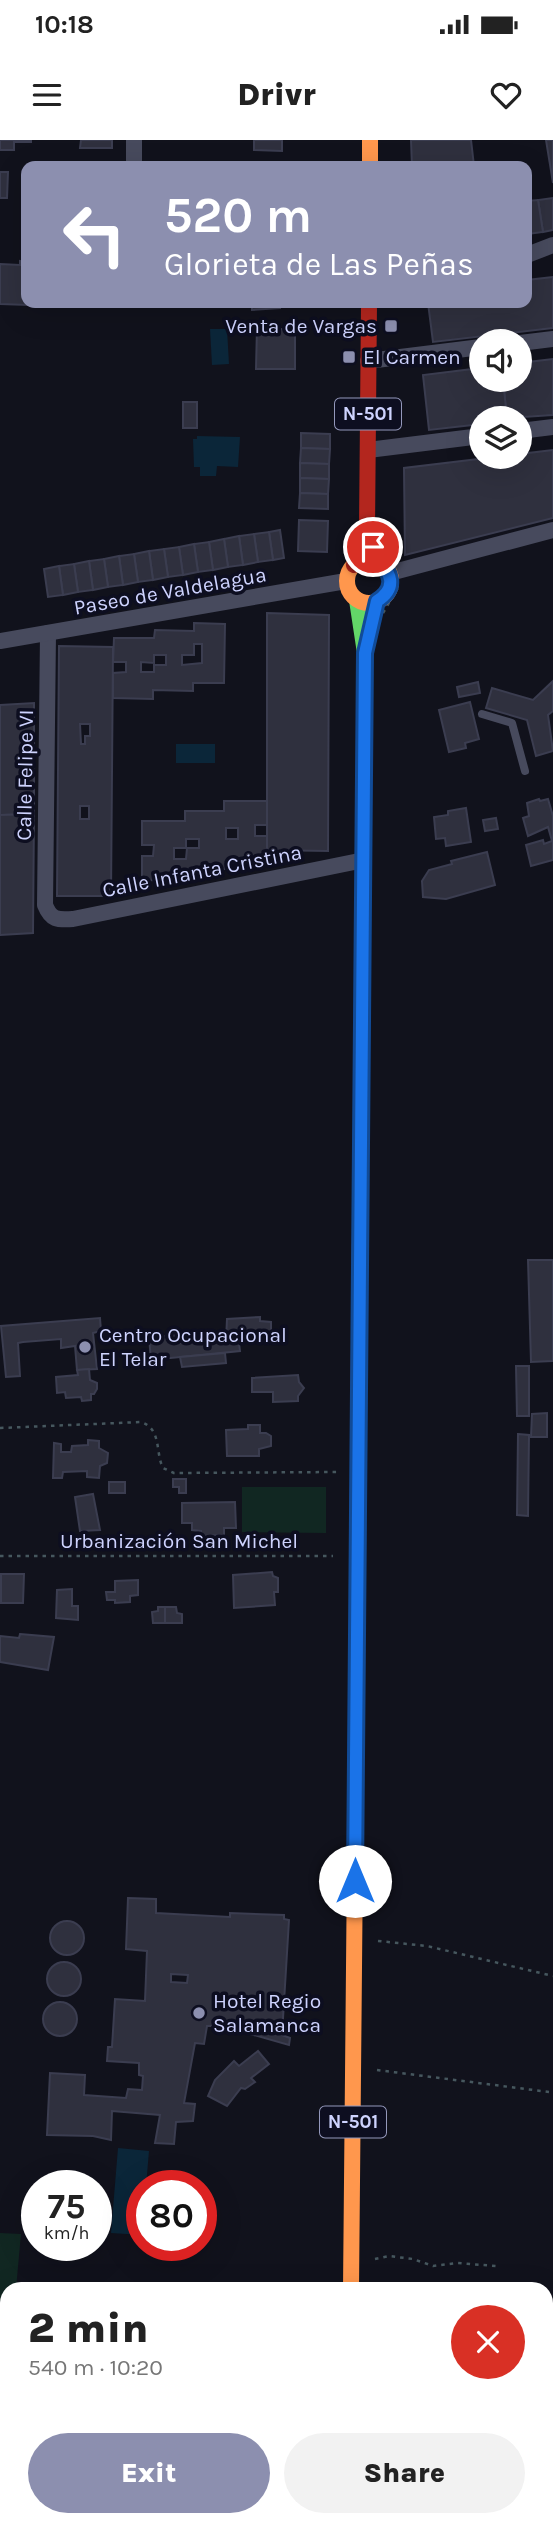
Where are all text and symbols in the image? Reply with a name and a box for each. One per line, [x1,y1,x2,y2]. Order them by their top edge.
text: 10:18 [35,9,94,40]
icon: menu [28,76,66,114]
text: Drivr [237,76,316,113]
icon: heart [487,76,525,114]
text: 520 m [164,187,312,244]
icon: left [49,189,140,280]
text: Glorieta de Las Peñas [164,246,474,283]
place label: Venta de Vargas [225,314,377,338]
marker: Venta de Vargas [383,318,399,334]
map controls [469,329,532,469]
button: sound [469,329,532,392]
place label: El Carmen [363,345,461,369]
marker: El Carmen [341,349,357,365]
road number: N-501 [335,398,401,430]
button: layers [469,406,532,469]
pin [343,517,403,577]
icon: arrive [354,528,392,566]
street label: Paseo de Valdelagua [72,562,268,620]
street label: Calle Felipe VI [12,709,38,841]
street label: Calle Infanta Cristina [100,840,304,902]
place label: Centro Ocupacional El Telar [99,1323,287,1371]
marker: Centro Ocupacional El Telar [77,1339,93,1355]
street label: Urbanización San Michel [60,1529,298,1553]
position arrow [318,1844,392,1918]
place label: Hotel Regio Salamanca [213,1989,321,2037]
marker: Hotel Regio Salamanca [191,2005,207,2021]
road number: N-501 [320,2106,386,2138]
speed limit sign: 80 [126,2170,217,2261]
text: 75 [48,2186,85,2227]
text: km/h [44,2222,89,2244]
text: 2 min [28,2303,148,2353]
button: close [451,2305,525,2379]
text: 540 m · 10:20 [28,2354,163,2381]
button: Exit [28,2433,270,2513]
button: Share [284,2433,525,2513]

